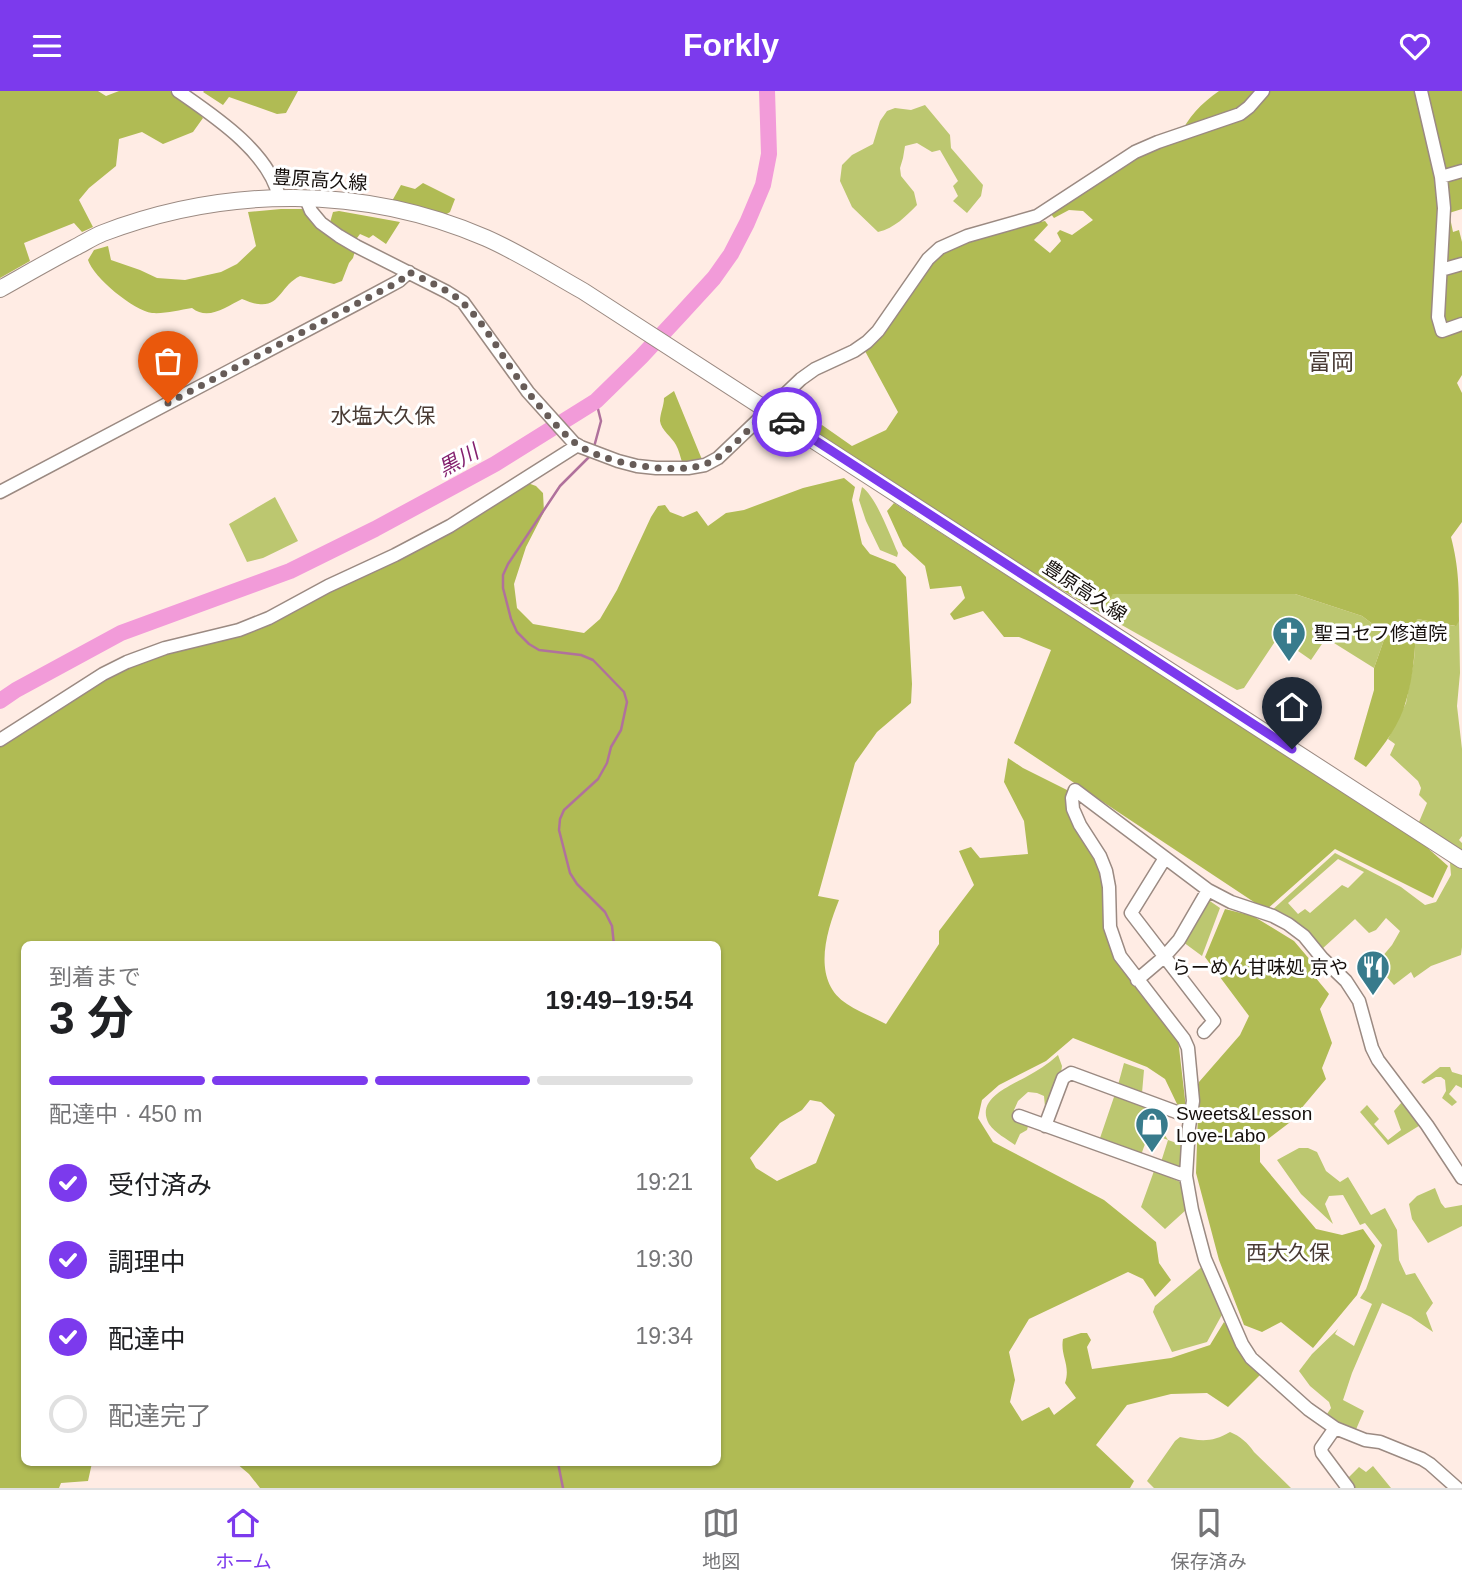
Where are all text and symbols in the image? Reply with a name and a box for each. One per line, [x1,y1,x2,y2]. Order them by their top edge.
icon: menu [28,27,66,65]
text: Forkly [683,27,779,63]
icon: heart [1396,27,1434,65]
street label: 豊原高久線 [272,166,368,194]
pin [138,331,198,403]
icon: bag [149,342,187,380]
district label: 富岡 [1308,349,1354,375]
courier [752,387,822,457]
icon: car [768,403,806,441]
district label: 水塩大久保 [331,404,436,427]
water label: 黒川 [434,439,484,480]
street label: 豊原高久線 [1039,556,1131,626]
church icon: 聖ヨセフ修道院 [1270,614,1308,663]
place label: 聖ヨセフ修道院 [1314,623,1447,644]
pin [1262,677,1322,749]
icon: home [1273,688,1311,726]
restaurant icon: らーめん甘味処 京や [1354,948,1392,997]
place label: らーめん甘味処 京や [1172,957,1348,978]
text: 到着まで [49,964,141,990]
text: 19:49–19:54 [546,985,693,1015]
text: 3 分 [49,992,133,1044]
text: 配達中 · 450 m [49,1101,202,1127]
place label: Sweets&Lesson Love-Labo [1176,1103,1312,1146]
shop icon: Sweets&Lesson Love-Labo [1133,1105,1171,1154]
icon: check [49,1164,87,1202]
text: 19:21 [635,1169,693,1195]
text: 受付済み [108,1170,212,1200]
icon: check [49,1241,87,1279]
district label: 西大久保 [1246,1241,1330,1264]
text: 19:30 [635,1246,693,1272]
text: 調理中 [108,1247,186,1277]
icon: check [49,1318,87,1356]
text: 19:34 [635,1323,693,1349]
text: 配達中 [108,1324,186,1354]
text: 配達完了 [108,1401,212,1431]
tab: ホーム [215,1504,272,1573]
tab: 地図 [702,1504,740,1573]
tab: 保存済み [1171,1504,1247,1573]

